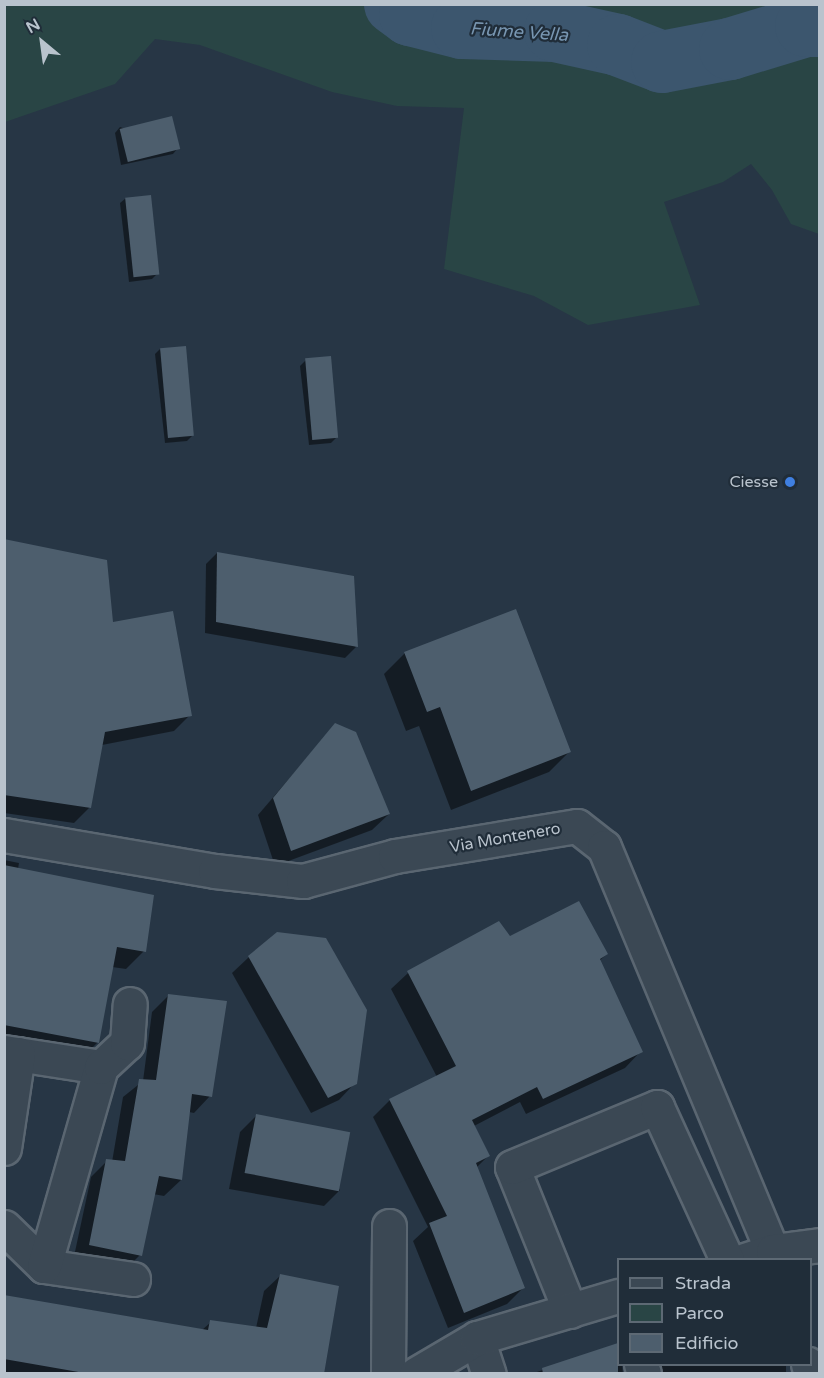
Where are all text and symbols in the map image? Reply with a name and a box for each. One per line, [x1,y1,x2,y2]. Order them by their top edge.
north arrow [12,12,72,72]
text: N [23,14,44,38]
water label: Fiume Vella [469,18,569,46]
place label: Ciesse [729,472,778,492]
marker: Ciesse [783,475,797,489]
street label: Via Montenero [448,819,562,857]
legend [617,1258,812,1366]
text: Strada [675,1272,731,1294]
text: Parco [675,1302,724,1324]
text: Edificio [675,1332,739,1354]

